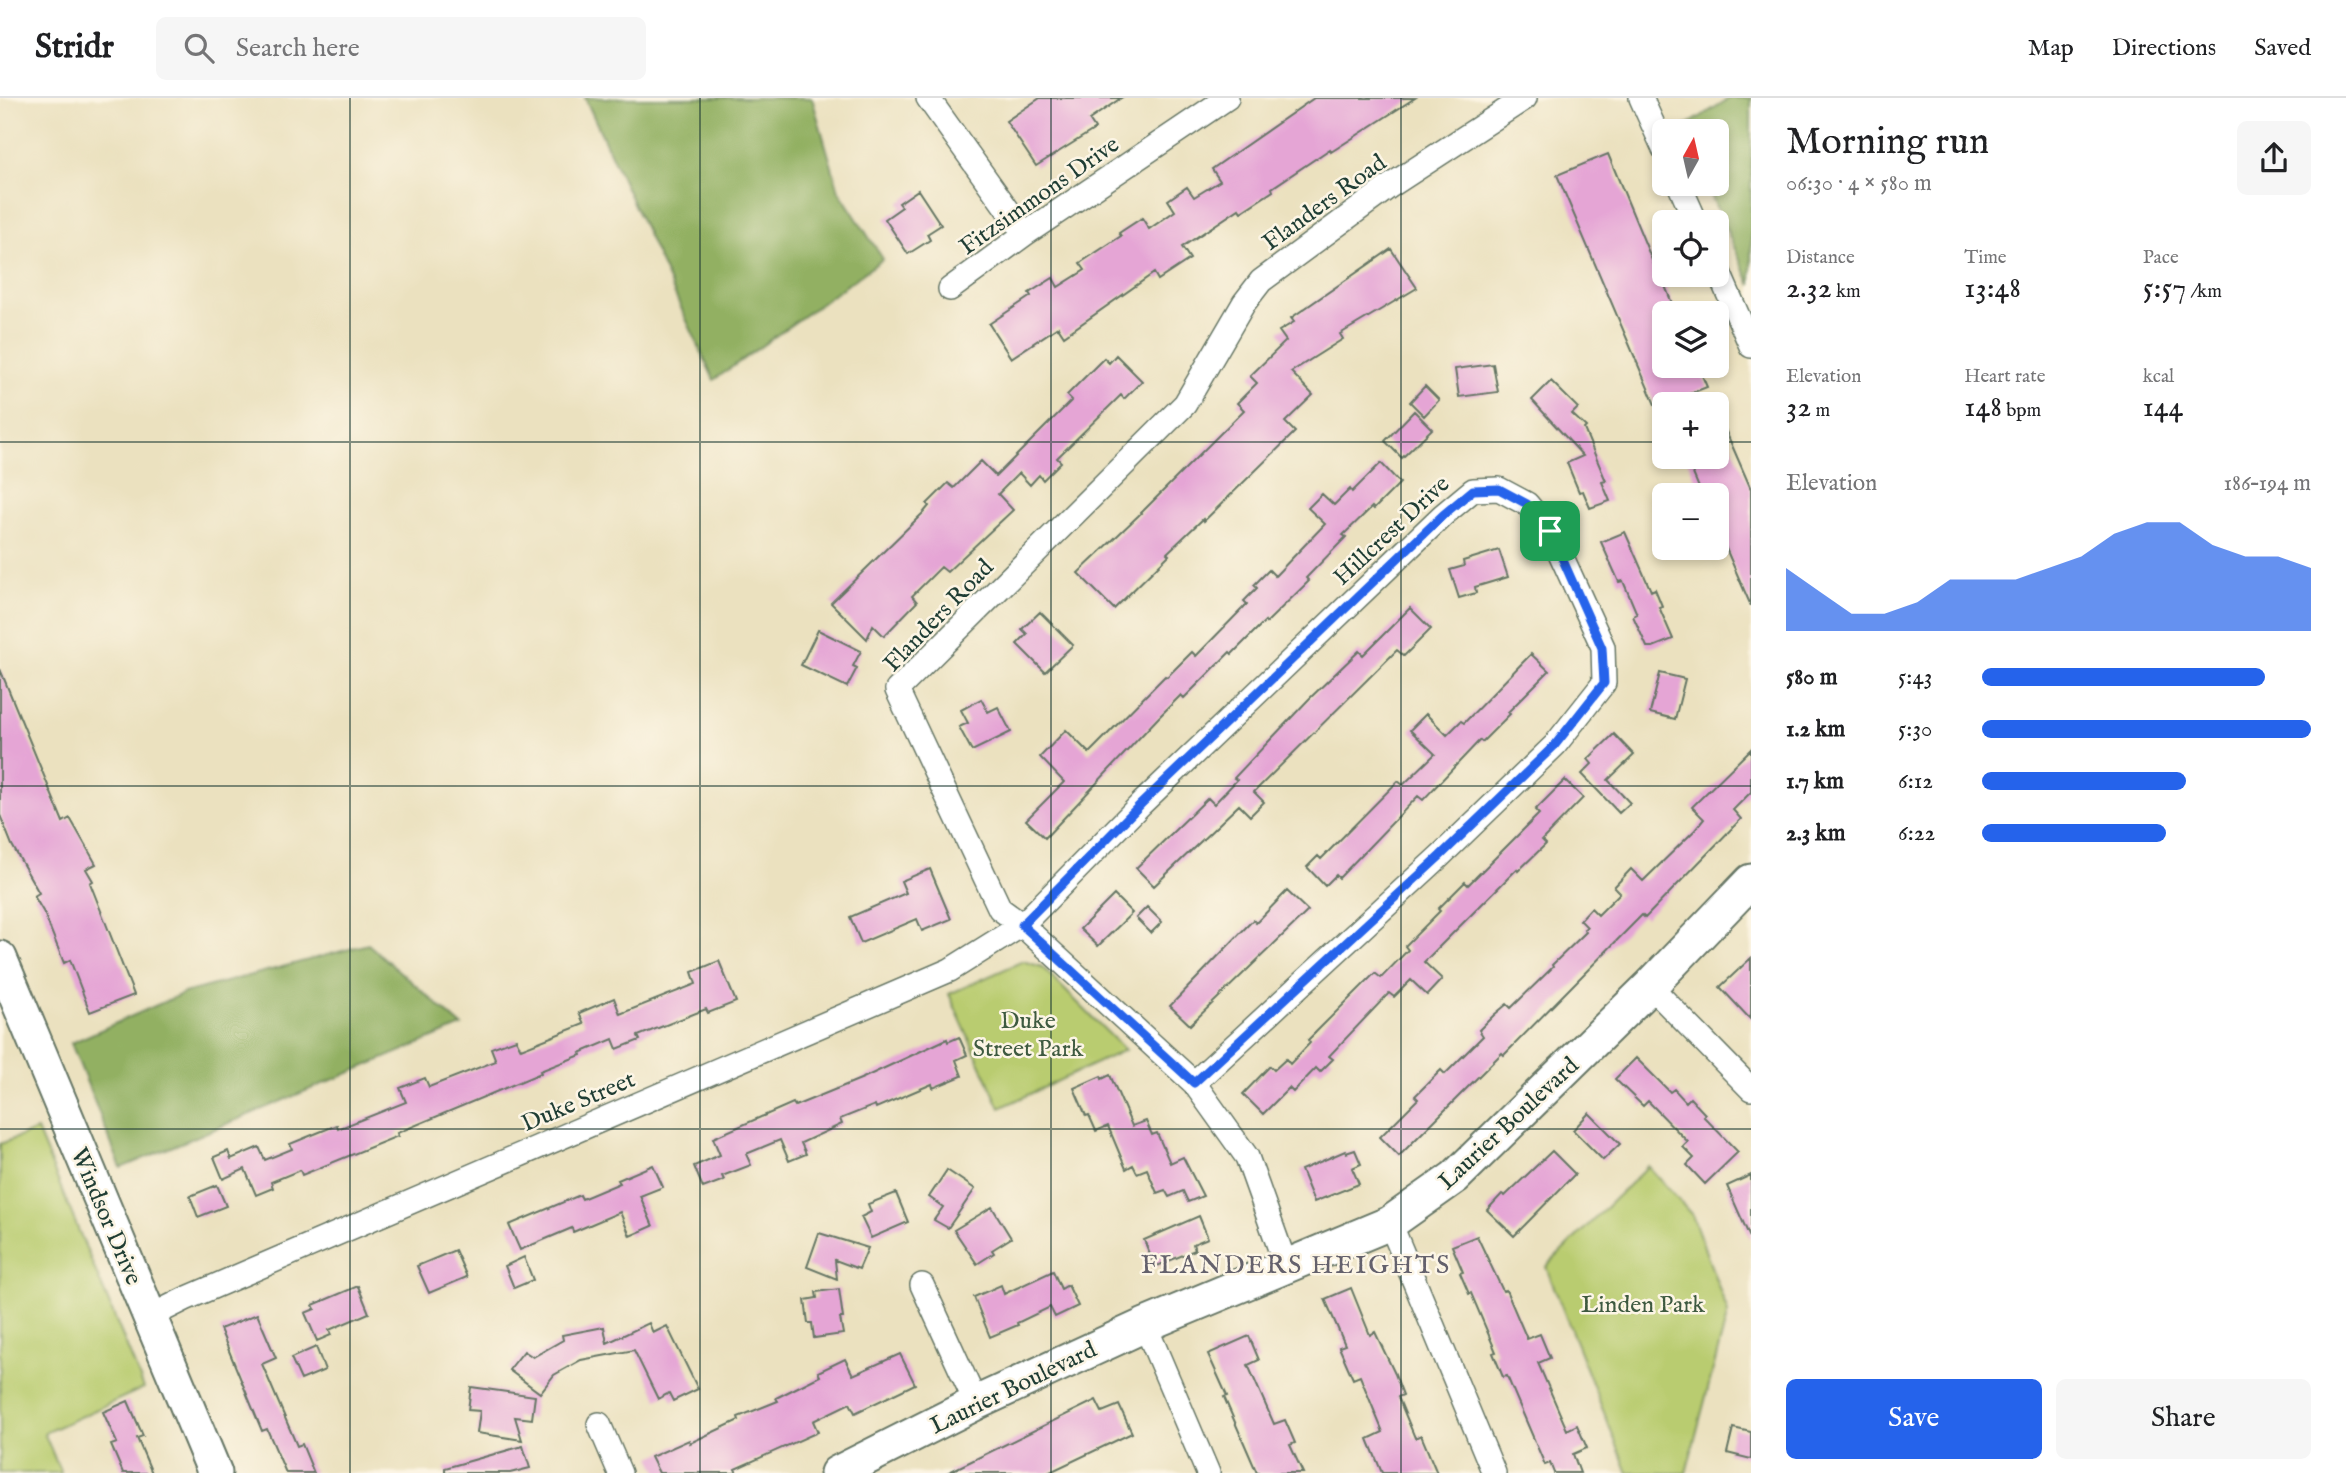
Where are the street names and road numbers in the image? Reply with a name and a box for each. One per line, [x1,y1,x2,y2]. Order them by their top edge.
street label: Fitzsimmons Drive [954,130,1126,263]
street label: Flanders Road [1257,148,1393,259]
street label: Hillcrest Drive [1327,469,1457,593]
street label: Flanders Road [877,553,1001,679]
street label: Laurier Boulevard [1432,1051,1586,1197]
street label: Duke Street [517,1065,640,1140]
street label: Windsor Drive [63,1143,148,1290]
street label: Laurier Boulevard [925,1335,1102,1442]

